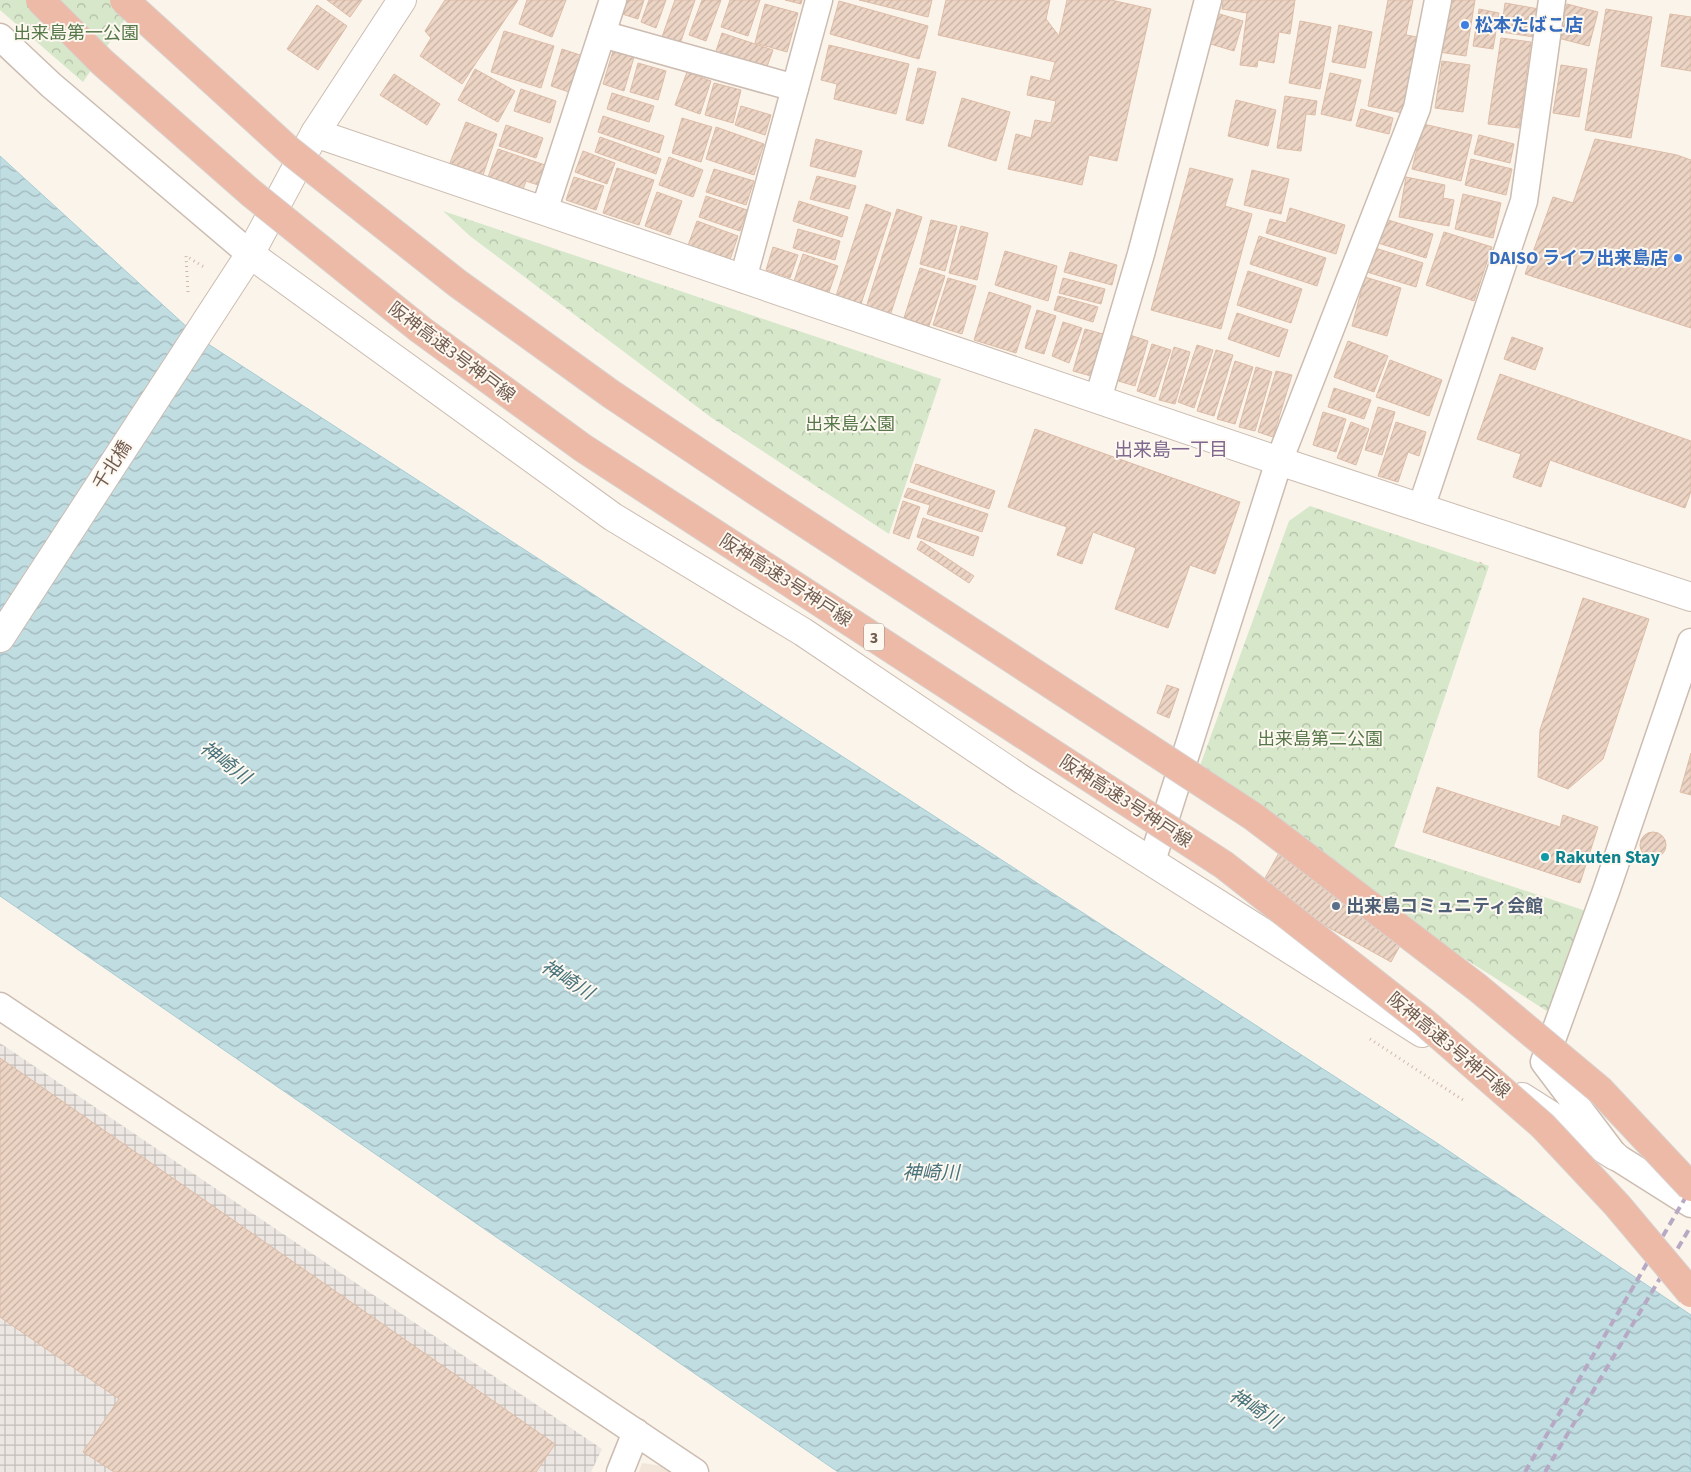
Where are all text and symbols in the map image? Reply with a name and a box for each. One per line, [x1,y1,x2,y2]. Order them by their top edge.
place label: 松本たばこ店 [1475,13,1583,38]
marker: 松本たばこ店 [1459,19,1471,31]
park label: 出来島第一公園 [13,21,139,46]
place label: DAISO ライフ出来島店 [1489,246,1668,271]
marker: DAISO ライフ出来島店 [1672,252,1684,264]
street label: 阪神高速3号神戸線 [383,296,520,408]
park label: 出来島公園 [805,412,895,437]
street label: 千北橋 [87,436,138,495]
district label: 出来島一丁目 [1114,437,1228,464]
street label: 阪神高速3号神戸線 [715,528,857,633]
road number: 3 [864,624,884,650]
park label: 出来島第二公園 [1257,727,1383,752]
water label: 神崎川 [194,735,258,792]
street label: 阪神高速3号神戸線 [1055,749,1197,854]
place label: Rakuten Stay [1555,845,1660,870]
marker: Rakuten Stay [1539,851,1551,863]
place label: 出来島コミュニティ会館 [1346,894,1543,919]
marker: 出来島コミュニティ会館 [1330,900,1342,912]
water label: 神崎川 [536,954,600,1008]
street label: 阪神高速3号神戸線 [1382,987,1515,1104]
water label: 神崎川 [902,1160,961,1187]
water label: 神崎川 [1224,1383,1288,1437]

